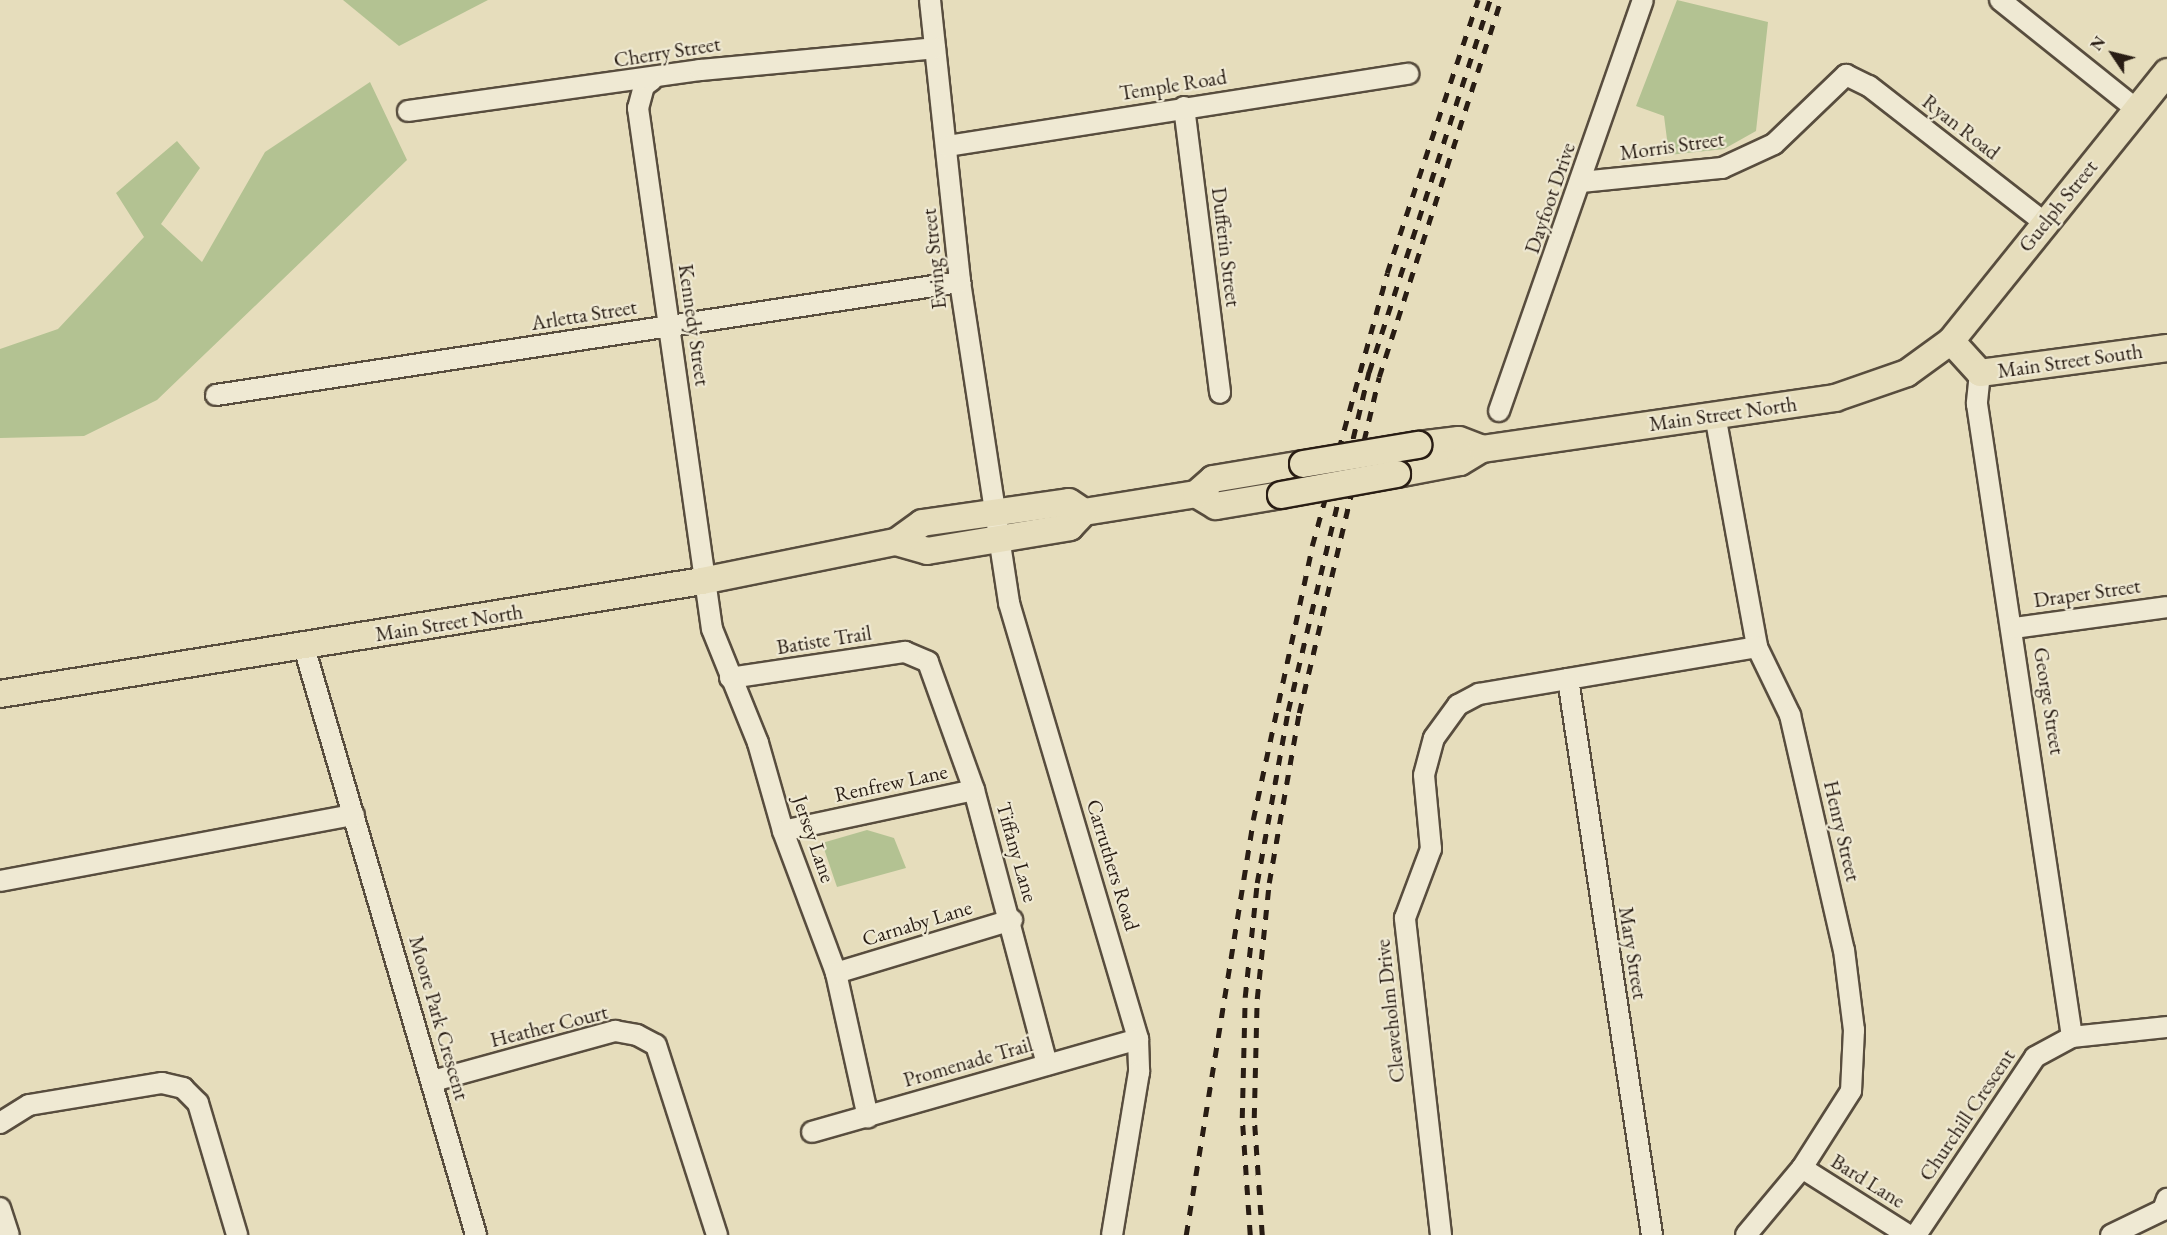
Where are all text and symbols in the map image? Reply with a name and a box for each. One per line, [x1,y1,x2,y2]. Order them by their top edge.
north arrow [2083,24,2143,84]
street label: Cherry Street [612,31,722,73]
text: N [2086,32,2110,55]
street label: Temple Road [1118,64,1228,106]
street label: Ryan Road [1917,89,2005,165]
street label: Morris Street [1618,126,1726,166]
street label: Dayfoot Drive [1519,139,1581,257]
street label: Guelph Street [2013,155,2103,257]
street label: Dufferin Street [1206,186,1246,308]
street label: Ewing Street [916,207,952,311]
street label: Kennedy Street [673,262,715,388]
street label: Arletta Street [529,294,639,336]
street label: Main Street South [1996,338,2144,384]
street label: Main Street North [1647,391,1799,437]
street label: Draper Street [2032,573,2142,613]
street label: Main Street North [373,599,525,647]
street label: Batiste Trail [775,620,873,660]
street label: George Street [2028,646,2070,756]
street label: Renfrew Lane [832,759,950,807]
street label: Henry Street [1818,778,1866,884]
street label: Jersey Lane [787,792,841,886]
street label: Carruthers Road [1081,796,1145,934]
street label: Tiffany Lane [991,799,1043,905]
street label: Carnaby Lane [859,894,975,952]
street label: Mary Street [1613,905,1653,1001]
street label: Moore Park Crescent [404,933,474,1103]
street label: Cleaveholm Drive [1370,938,1410,1084]
street label: Heather Court [488,999,610,1053]
street label: Promenade Trail [900,1031,1036,1093]
street label: Churchill Crescent [1914,1044,2020,1186]
street label: Bard Lane [1826,1148,1910,1214]

